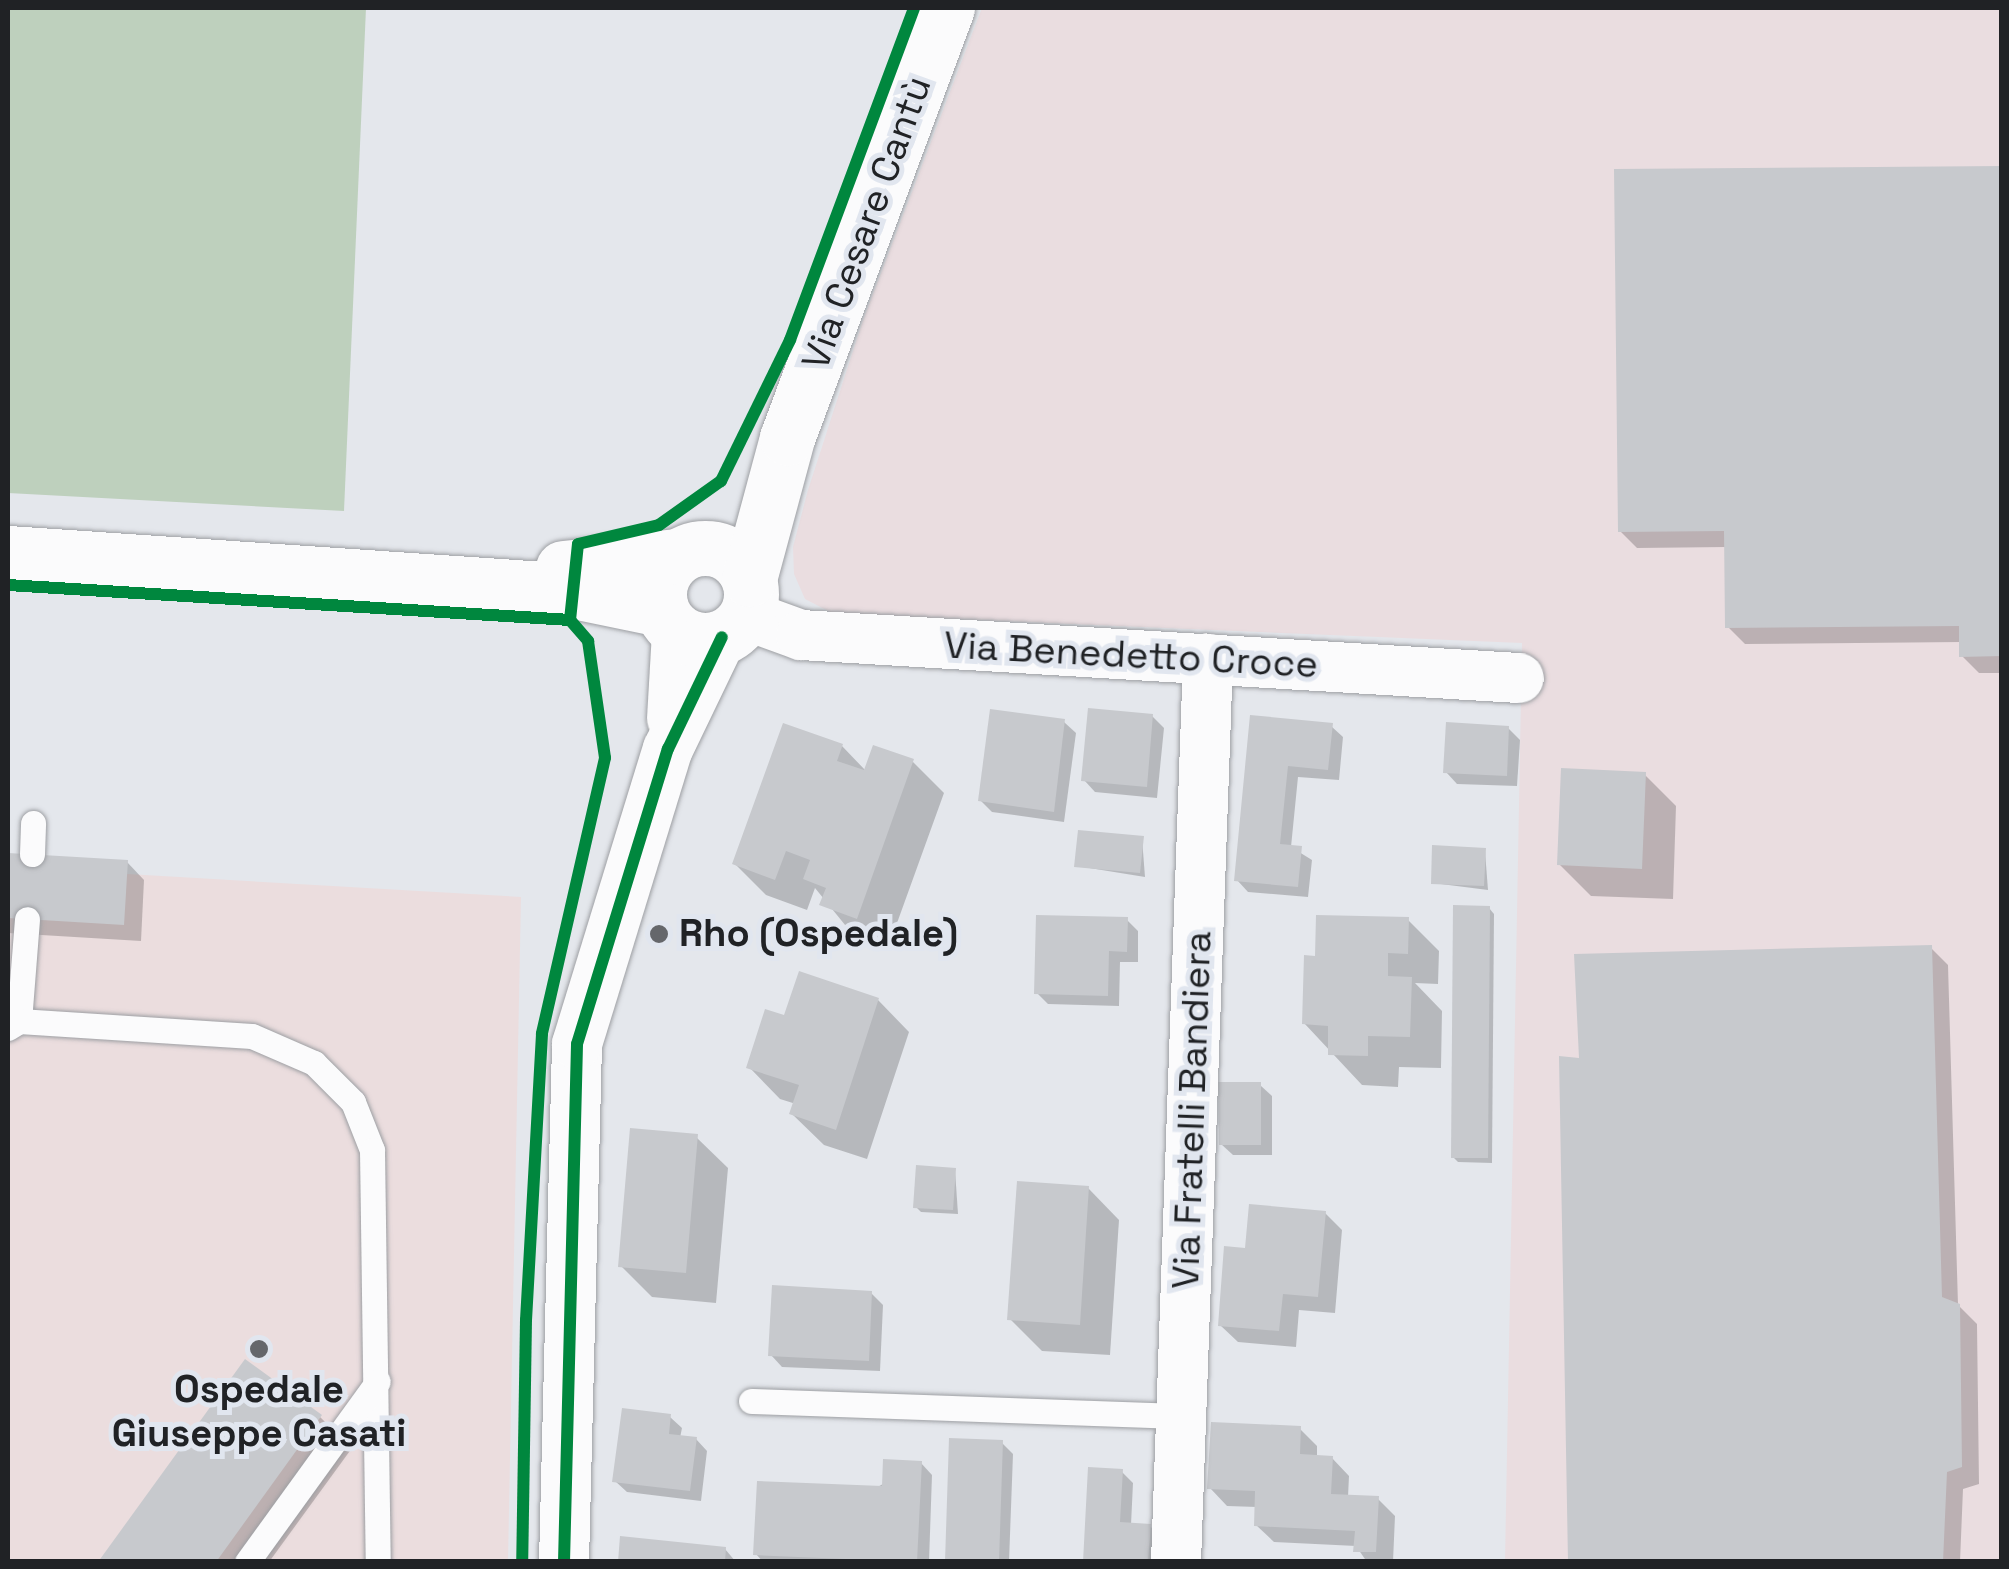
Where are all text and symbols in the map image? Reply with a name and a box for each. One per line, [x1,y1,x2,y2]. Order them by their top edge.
street label: Via Cesare Cantù [793,70,941,376]
street label: Via Benedetto Croce [943,622,1319,688]
place label: Rho (Ospedale) [679,911,958,957]
marker: Rho (Ospedale) [648,923,670,945]
street label: Via Fratelli Bandiera [1163,930,1221,1290]
marker: Ospedale Giuseppe Casati [246,1336,272,1362]
place label: Ospedale Giuseppe Casati [112,1367,406,1456]

